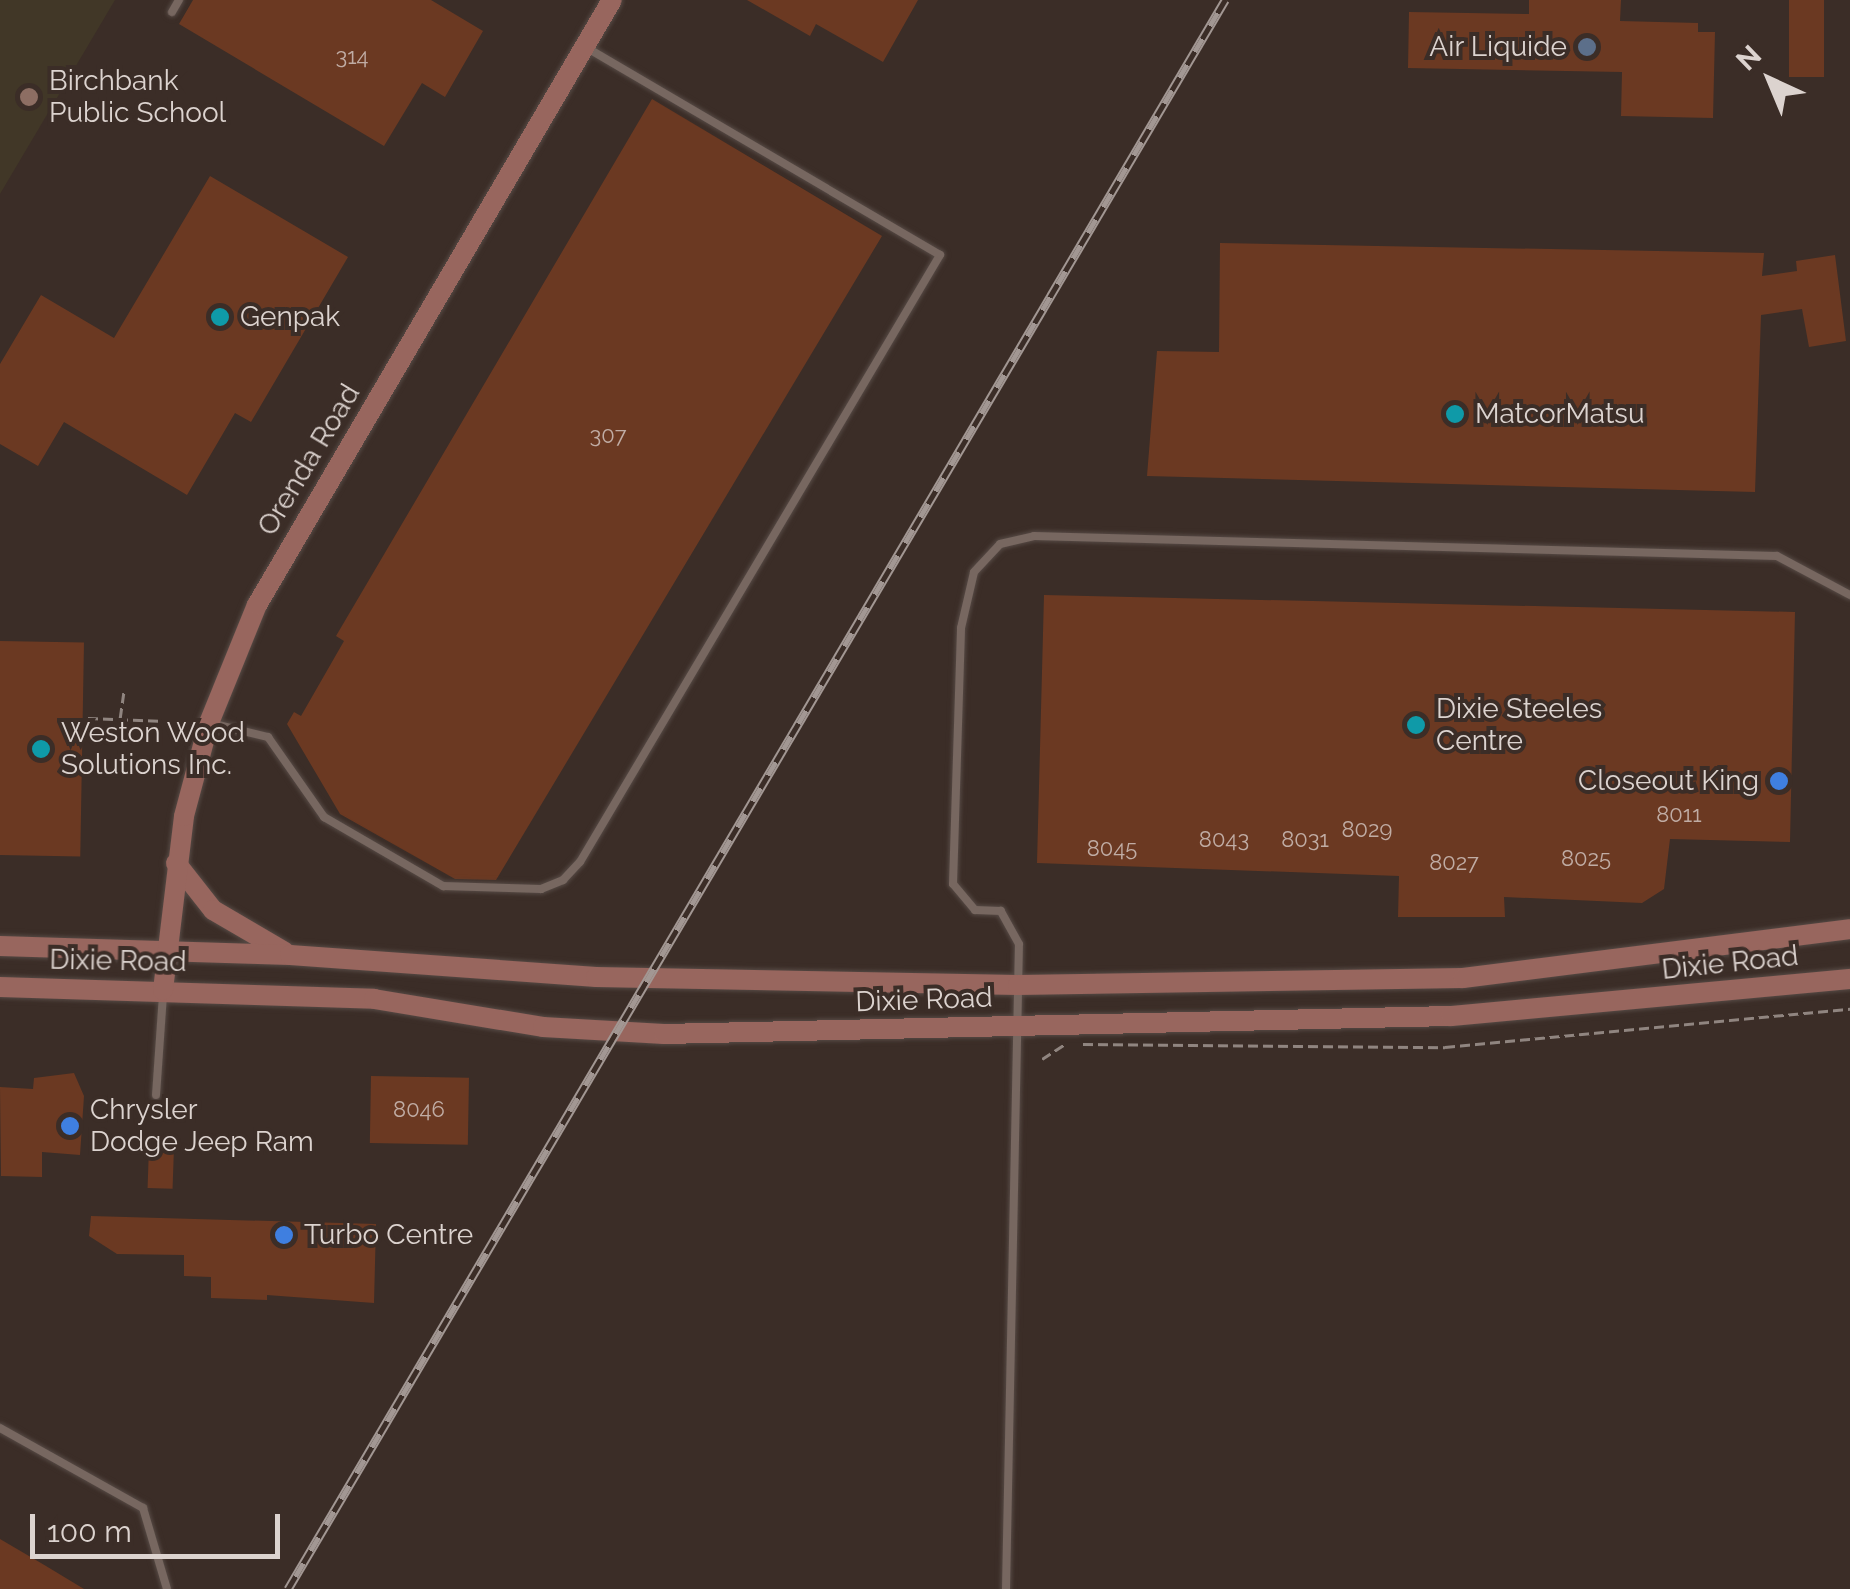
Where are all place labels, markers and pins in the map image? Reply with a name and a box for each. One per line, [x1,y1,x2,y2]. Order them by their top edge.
place label: Air Liquide [1429,30,1567,64]
marker: Air Liquide [1576,36,1598,58]
place label: Birchbank Public School [49,64,226,130]
marker: Birchbank Public School [18,86,40,108]
place label: Genpak [240,300,340,334]
marker: Genpak [209,306,231,328]
place label: MatcorMatsu [1475,397,1645,431]
marker: MatcorMatsu [1444,403,1466,425]
place label: Dixie Steeles Centre [1436,692,1602,758]
marker: Dixie Steeles Centre [1405,714,1427,736]
place label: Weston Wood Solutions Inc. [61,716,246,782]
marker: Weston Wood Solutions Inc. [30,738,52,760]
place label: Closeout King [1578,764,1759,798]
marker: Closeout King [1768,770,1790,792]
place label: Chrysler Dodge Jeep Ram [90,1093,315,1159]
marker: Chrysler Dodge Jeep Ram [59,1115,81,1137]
place label: Turbo Centre [304,1218,473,1252]
marker: Turbo Centre [273,1224,295,1246]

